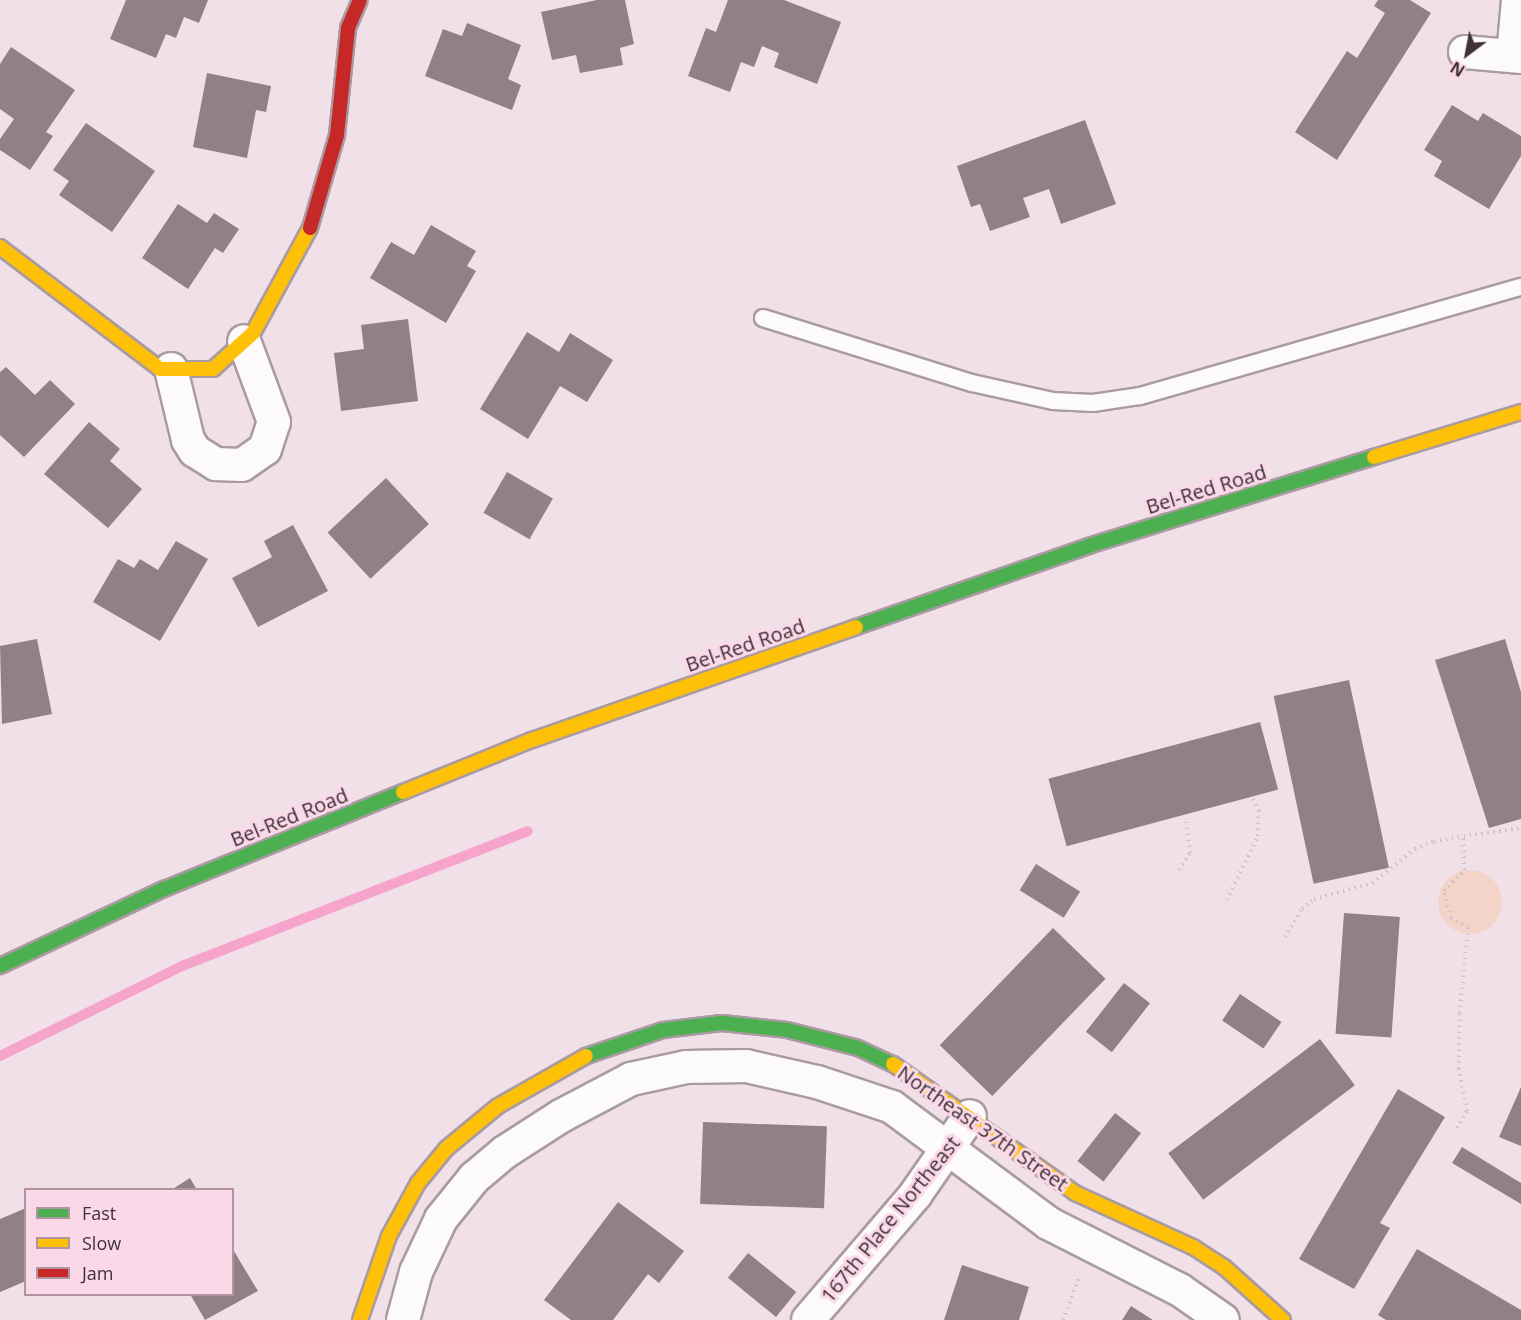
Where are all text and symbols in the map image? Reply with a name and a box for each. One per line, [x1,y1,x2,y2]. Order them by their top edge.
north arrow [1437,24,1497,84]
text: N [1446,56,1469,82]
street label: Bel-Red Road [1143,459,1269,519]
street label: Bel-Red Road [682,613,808,677]
street label: Bel-Red Road [227,783,351,851]
street label: Northeast 37th Street [893,1060,1073,1196]
street label: 167th Place Northeast [816,1131,964,1307]
legend [24,1188,234,1296]
text: Fast [82,1201,116,1225]
text: Slow [82,1231,121,1255]
text: Jam [82,1261,114,1285]

